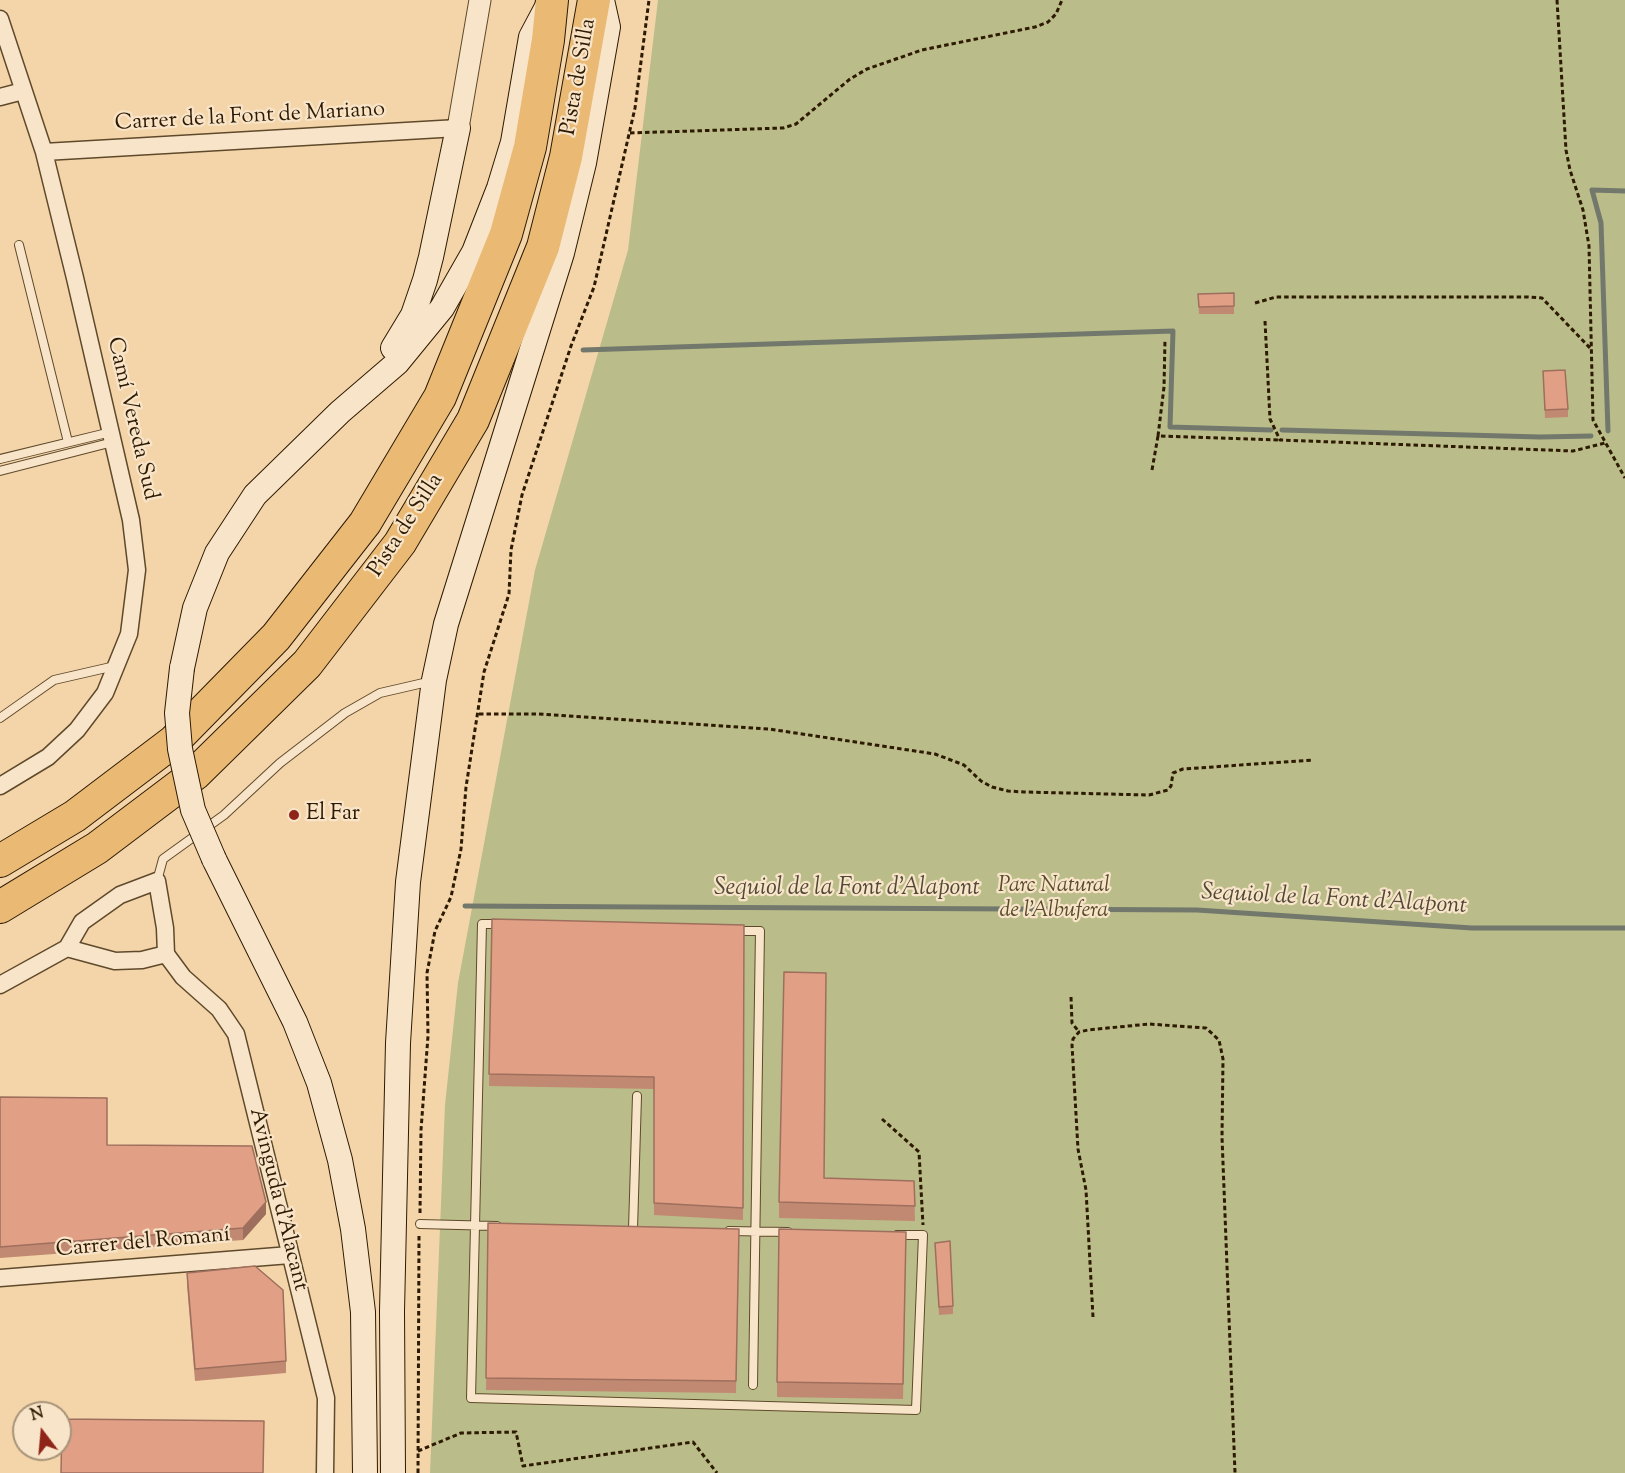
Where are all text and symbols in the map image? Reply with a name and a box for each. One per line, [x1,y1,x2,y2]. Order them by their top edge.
street label: Pista de Silla [557,16,603,138]
street label: Carrer de la Font de Mariano [114,98,386,138]
street label: Camí Vereda Sud [99,335,163,503]
street label: Pista de Silla [364,469,450,583]
place label: El Far [306,802,360,828]
marker: El Far [287,808,301,822]
park label: Parc Natural de l'Albufera [998,874,1110,926]
water label: Sequiol de la Font d’Alapont [714,876,980,904]
water label: Sequiol de la Font d’Alapont [1200,880,1468,922]
street label: Avinguda d'Alacant [241,1106,313,1294]
street label: Carrer del Romaní [55,1223,231,1265]
north arrow [12,1401,72,1461]
text: N [28,1402,47,1428]

